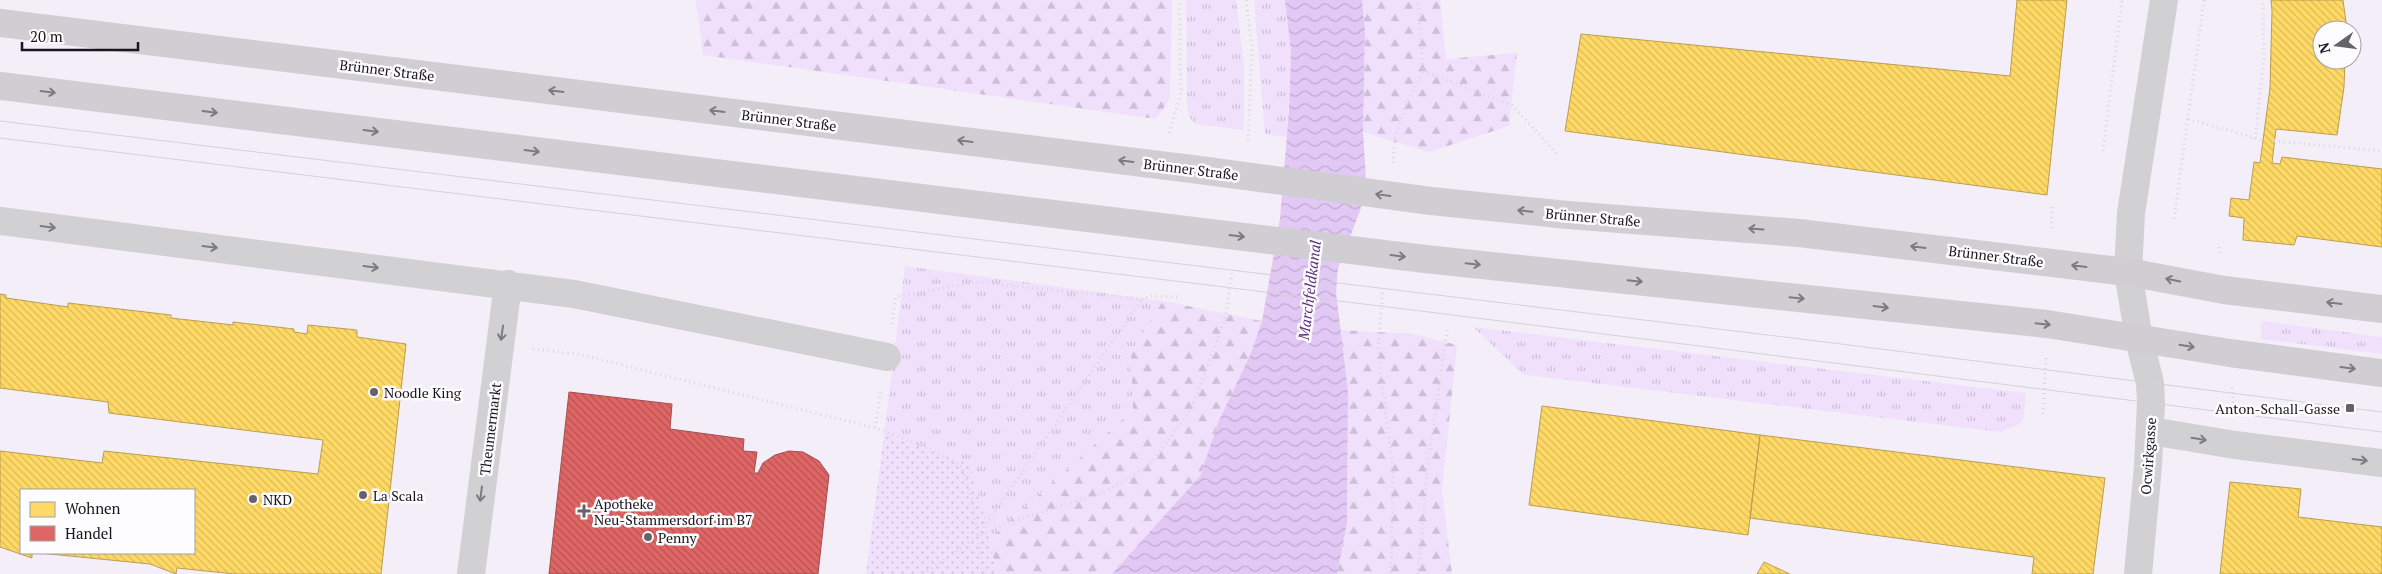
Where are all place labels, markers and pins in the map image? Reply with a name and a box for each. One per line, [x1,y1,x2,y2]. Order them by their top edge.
place label: Noodle King [384,383,462,402]
marker: Noodle King [368,386,380,398]
place label: Anton-Schall-Gasse [2215,399,2340,418]
marker: Anton-Schall-Gasse [2344,402,2356,414]
place label: La Scala [373,486,424,505]
marker: La Scala [357,489,369,501]
place label: NKD [263,490,292,509]
marker: NKD [247,493,259,505]
place label: Apotheke Neu-Stammersdorf im B7 [594,494,753,529]
marker: Apotheke Neu-Stammersdorf im B7 [578,505,590,517]
place label: Penny [658,528,698,547]
marker: Penny [642,531,654,543]

